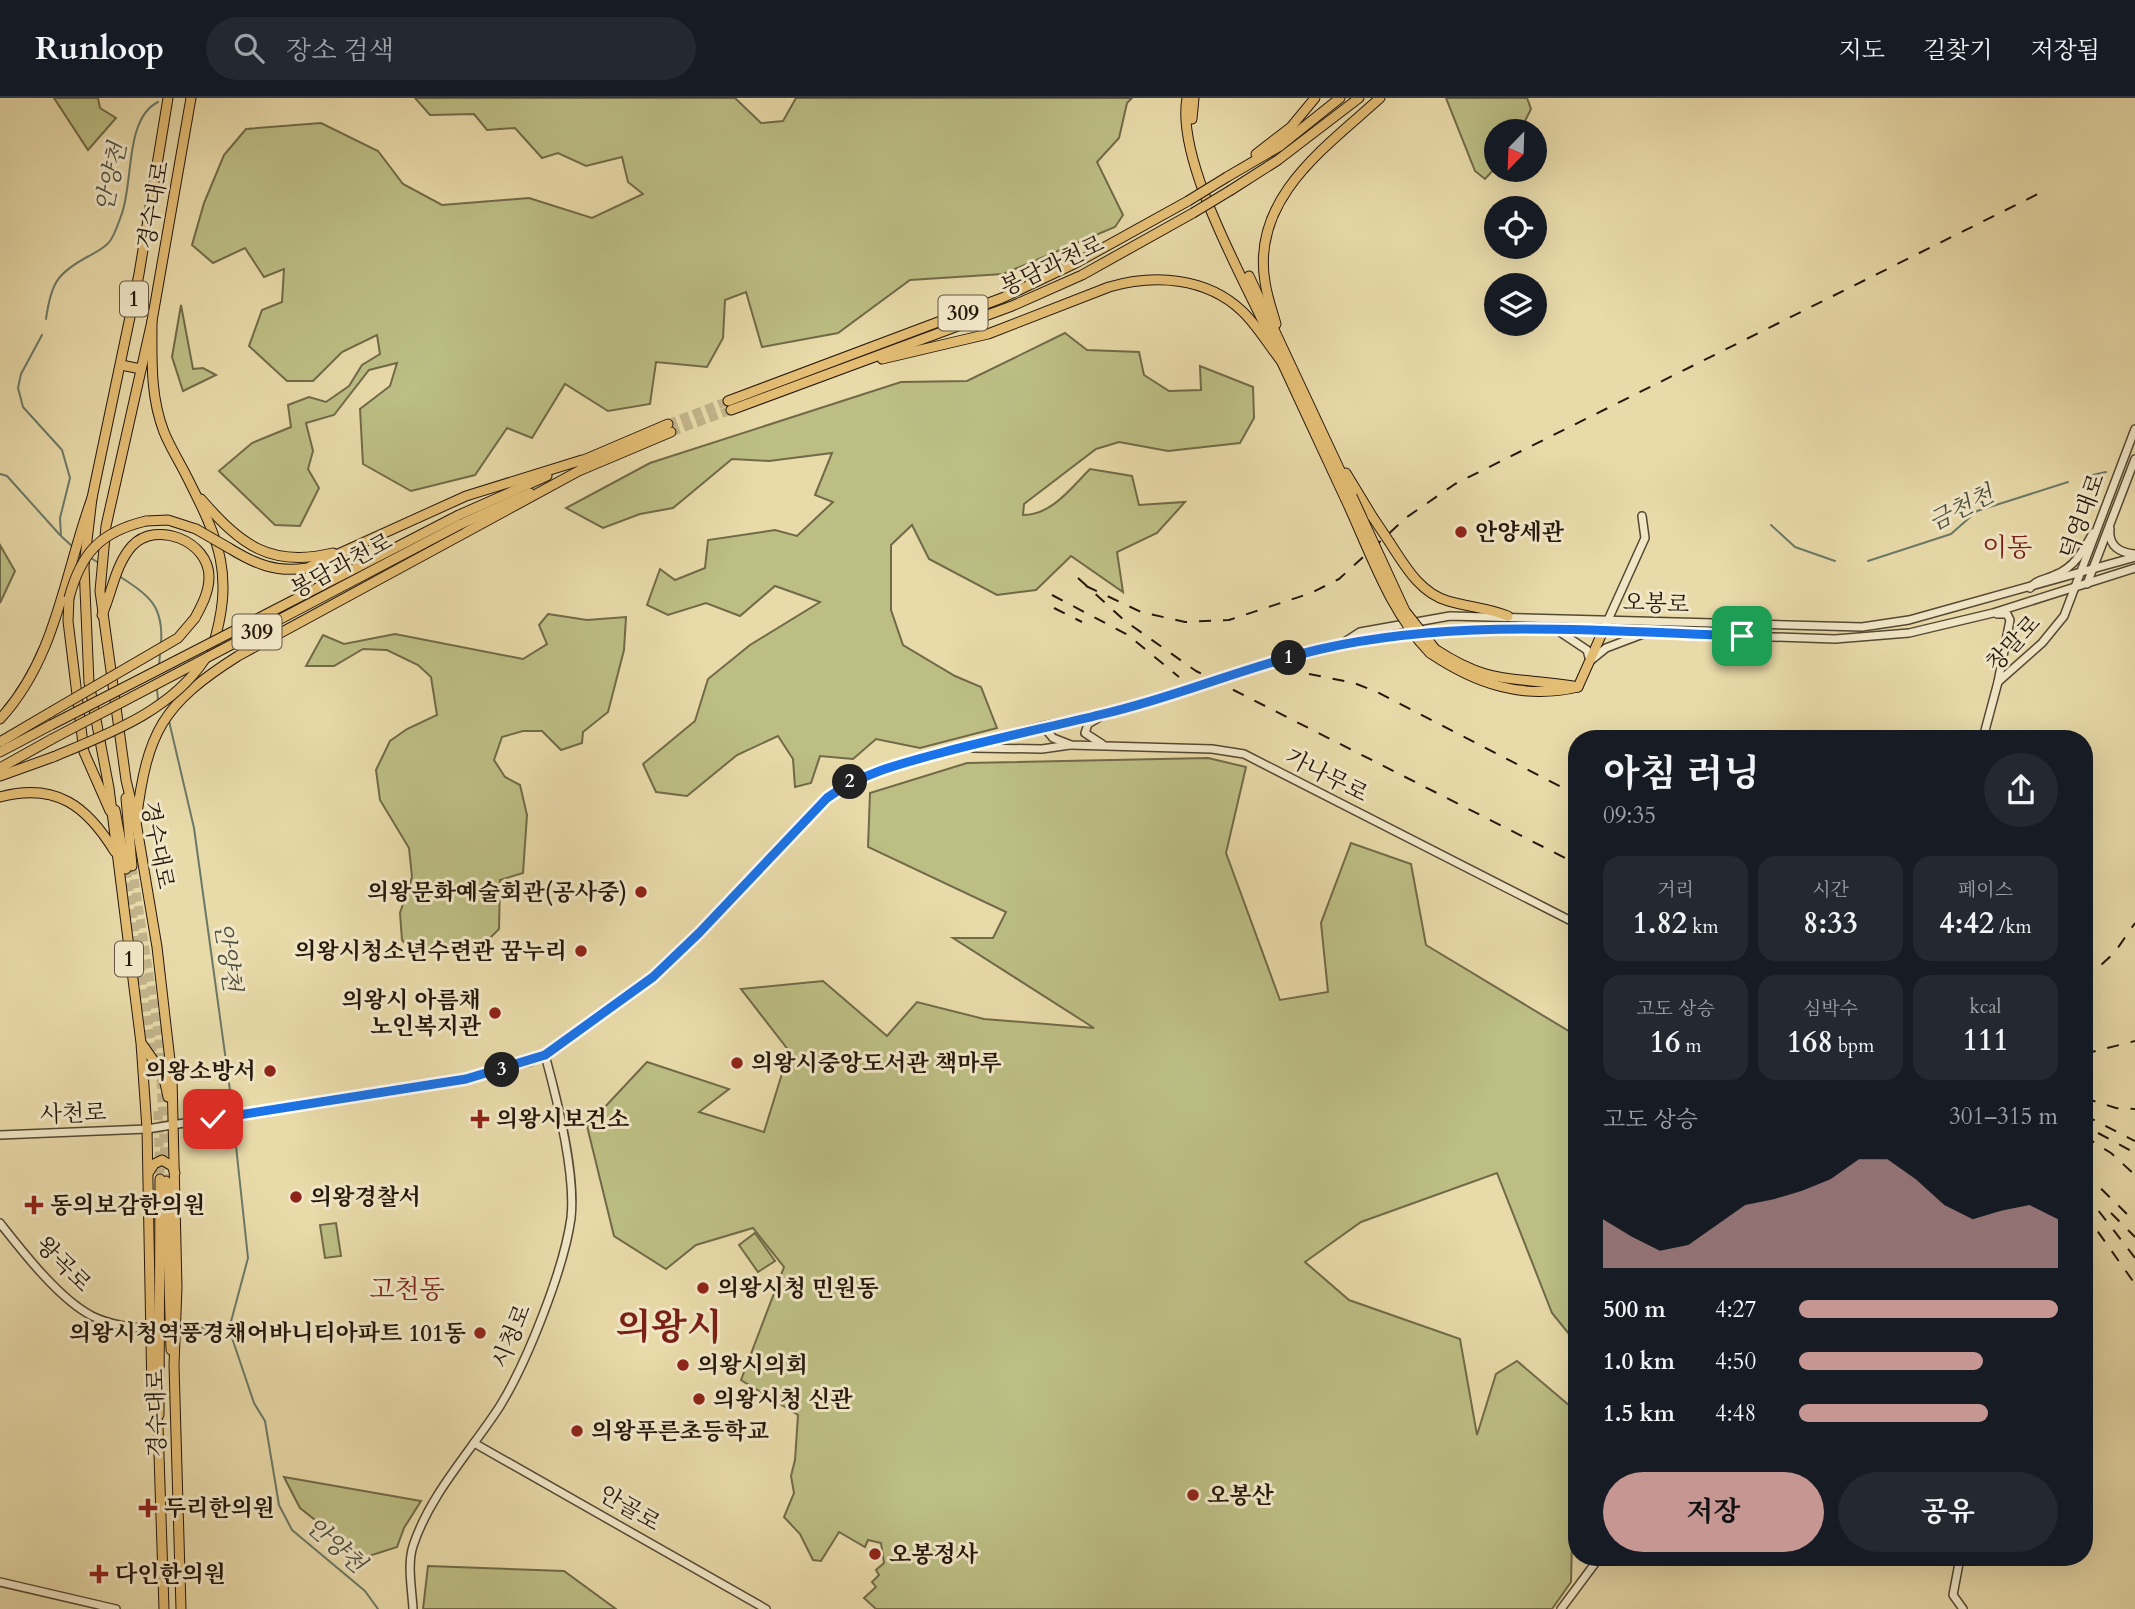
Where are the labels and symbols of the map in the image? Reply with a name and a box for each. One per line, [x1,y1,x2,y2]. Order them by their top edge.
north arrow [1484,119,1547,182]
water label: 안양천 [88,138,135,215]
street label: 경수대로 [131,159,176,252]
street label: 봉담과천로 [995,228,1109,303]
road number: 1 [120,282,148,316]
road number: 309 [939,296,988,330]
street label: 덕영대로 [2053,469,2112,563]
water label: 금천천 [1923,477,2001,539]
place label: 안양세관 [1475,517,1565,548]
marker: 안양세관 [1453,524,1469,540]
street label: 봉담과천로 [285,526,398,605]
district label: 이동 [1982,530,2032,565]
street label: 오봉로 [1622,587,1690,620]
pin [1712,606,1772,666]
street label: 창말로 [1979,608,2047,678]
road number: 309 [232,614,282,650]
pin: 1 [1272,640,1306,676]
street label: 가나무로 [1280,741,1373,809]
pin: 2 [832,764,868,800]
street label: 경수대로 [134,799,181,892]
place label: 의왕문화예술회관(공사중) [367,877,627,908]
marker: 의왕문화예술회관(공사중) [633,884,649,900]
water label: 안양천 [206,920,249,996]
place label: 의왕시청소년수련관 꿈누리 [294,936,567,967]
road number: 1 [115,942,143,976]
marker: 의왕시청소년수련관 꿈누리 [573,943,589,959]
place label: 의왕시 아름채 노인복지관 [342,985,482,1042]
marker: 의왕시 아름채 노인복지관 [487,1005,503,1021]
place label: 의왕시중앙도서관 책마루 [751,1048,1002,1079]
pin: 3 [484,1052,520,1088]
marker: 의왕시중앙도서관 책마루 [729,1055,745,1071]
place label: 의왕소방서 [145,1056,256,1087]
marker: 의왕소방서 [262,1063,278,1079]
pin [183,1089,243,1149]
street label: 사천로 [39,1097,107,1130]
place label: 의왕시보건소 [496,1104,629,1135]
marker: 의왕시보건소 [470,1109,490,1129]
place label: 의왕경찰서 [310,1182,421,1213]
marker: 의왕경찰서 [288,1189,304,1205]
place label: 동의보감한의원 [50,1190,206,1221]
marker: 동의보감한의원 [24,1195,44,1215]
street label: 왕곡로 [29,1230,98,1299]
district label: 고천동 [369,1272,445,1307]
place label: 의왕시청 민원동 [717,1273,879,1304]
marker: 의왕시청 민원동 [695,1280,711,1296]
street label: 시청로 [485,1299,538,1373]
district label: 의왕시 [615,1302,723,1352]
place label: 의왕시청역풍경채어바니티아파트 101동 [69,1318,466,1349]
marker: 의왕시청역풍경채어바니티아파트 101동 [472,1325,488,1341]
place label: 의왕시의회 [697,1350,808,1381]
marker: 의왕시의회 [675,1357,691,1373]
street label: 경수대로 [140,1368,173,1458]
place label: 의왕시청 신관 [713,1384,853,1415]
marker: 의왕시청 신관 [691,1391,707,1407]
place label: 의왕푸른초등학교 [591,1416,770,1447]
marker: 의왕푸른초등학교 [569,1423,585,1439]
street label: 안골로 [593,1478,666,1539]
place label: 오봉산 [1207,1480,1274,1511]
marker: 오봉산 [1185,1487,1201,1503]
place label: 두리한의원 [164,1493,275,1524]
marker: 두리한의원 [138,1498,158,1518]
water label: 안양천 [299,1510,374,1582]
place label: 오봉정사 [889,1539,979,1570]
marker: 오봉정사 [867,1546,883,1562]
place label: 다인한의원 [115,1559,226,1590]
marker: 다인한의원 [89,1564,109,1584]

